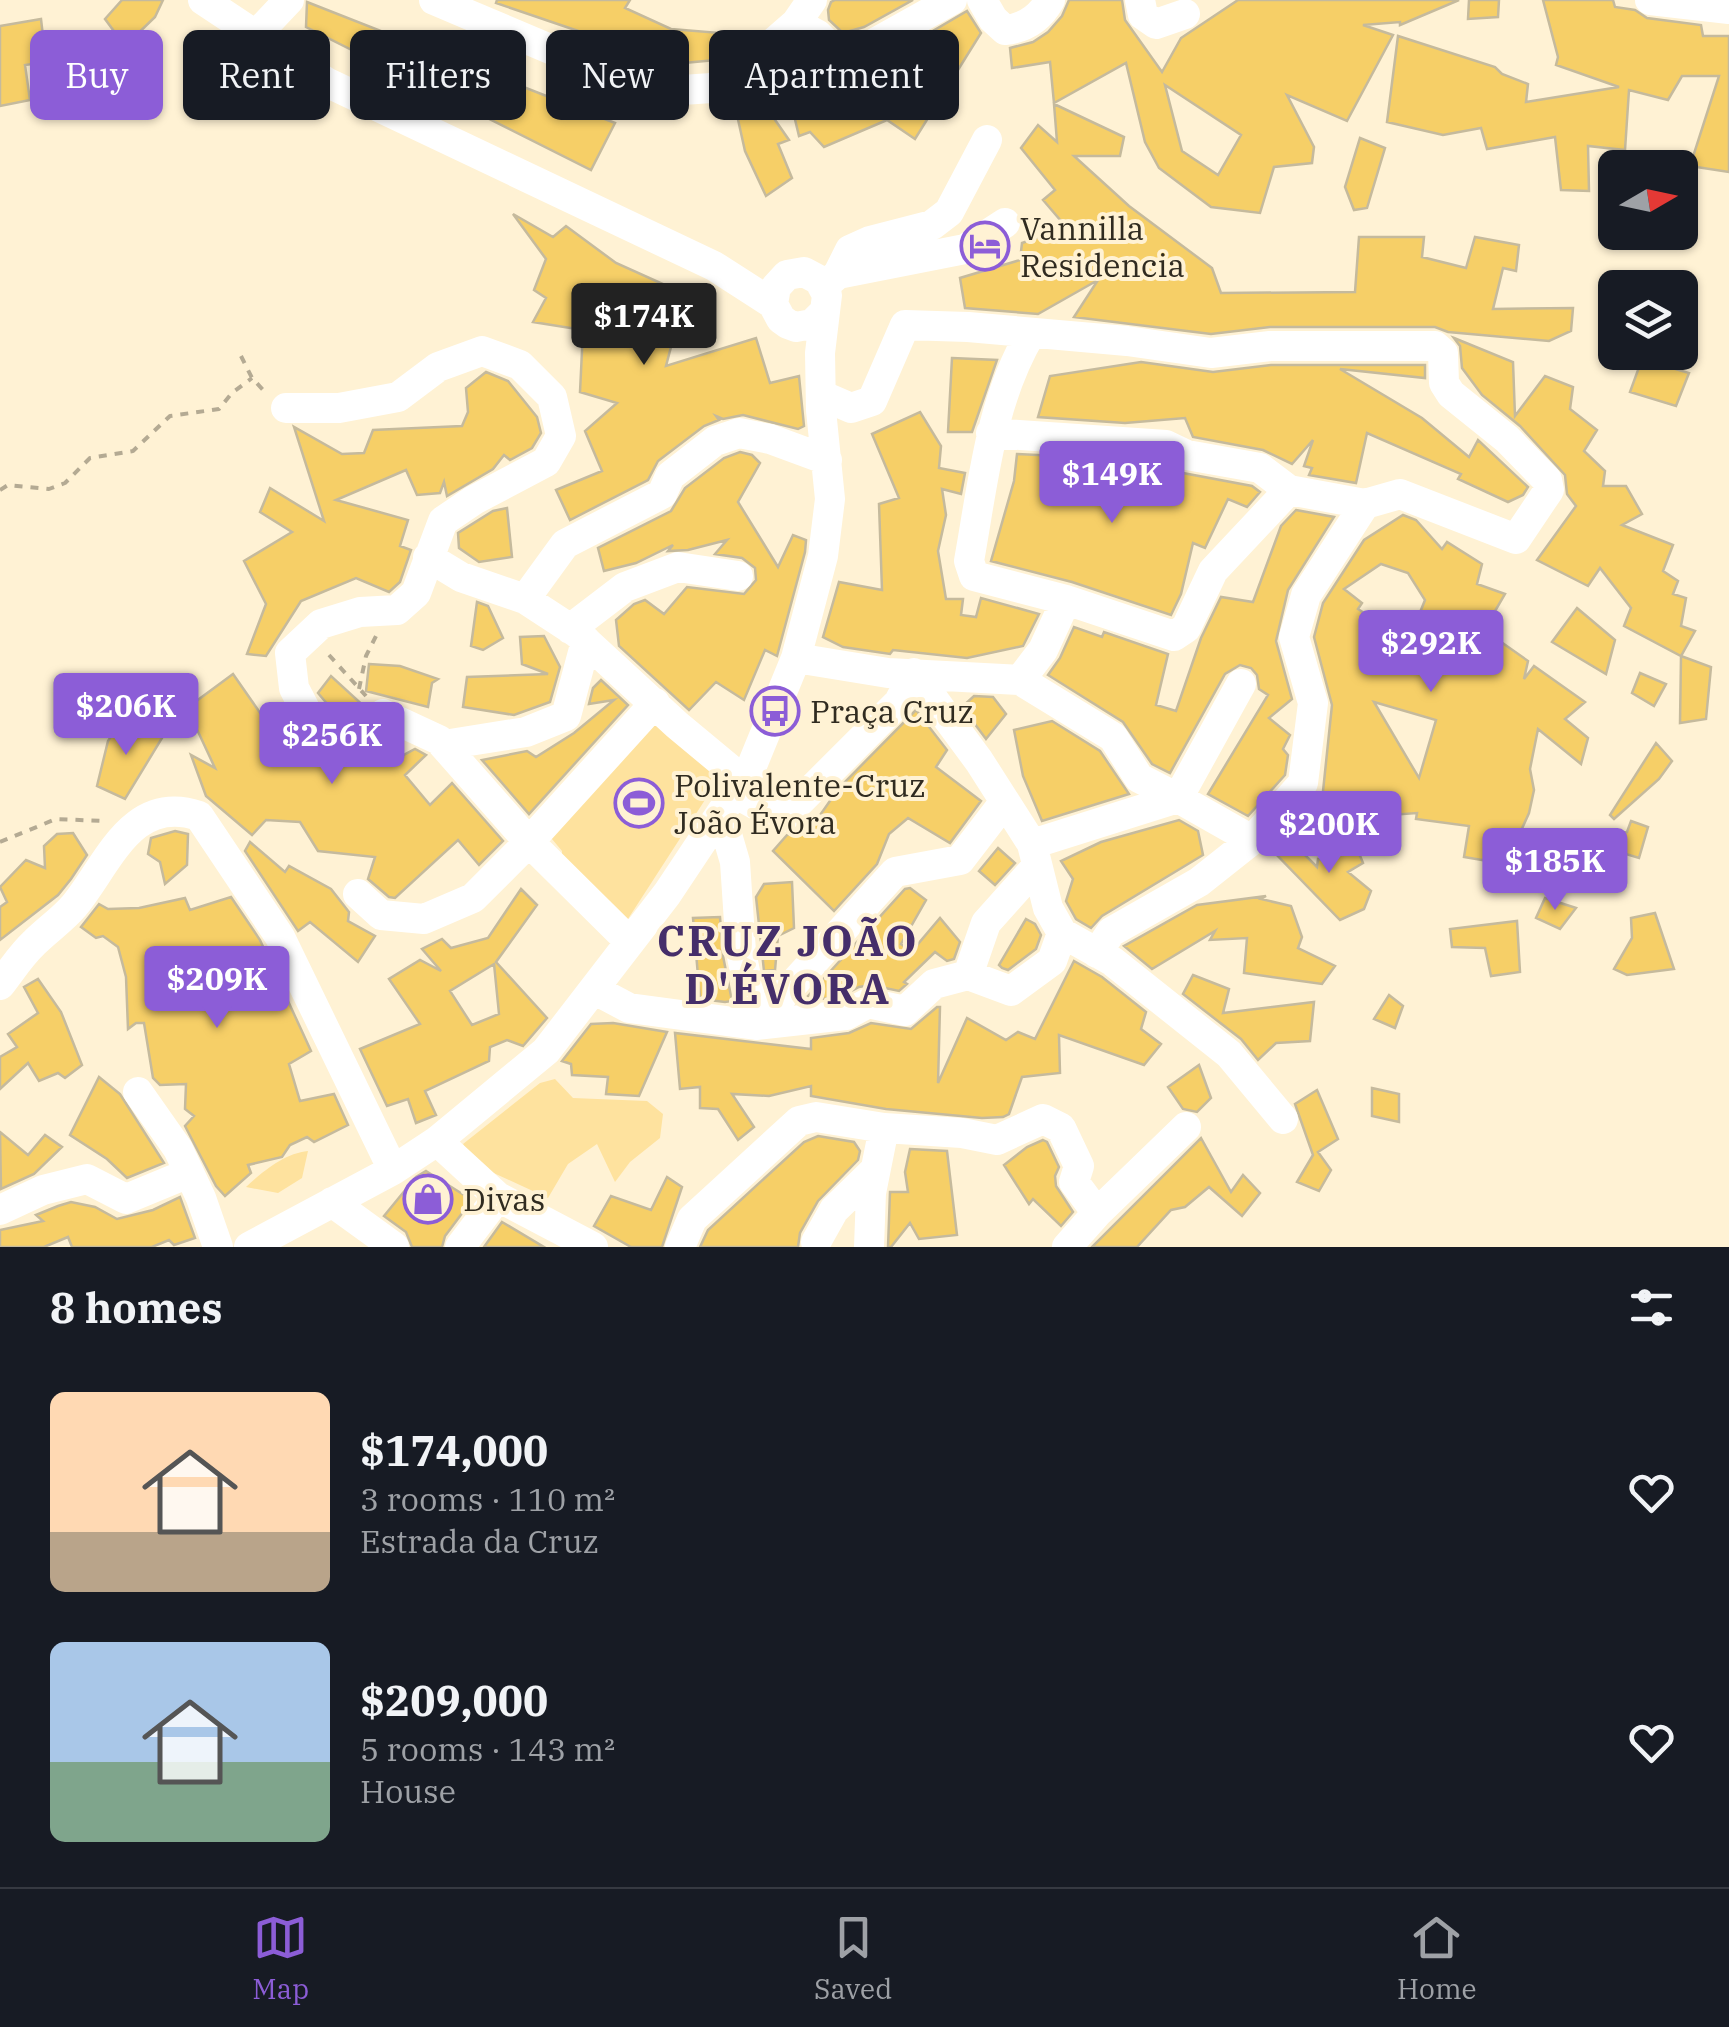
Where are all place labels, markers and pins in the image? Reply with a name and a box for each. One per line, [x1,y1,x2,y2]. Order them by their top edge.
place label: Vannilla Residencia [1020,207,1185,286]
hotel icon: Vannilla Residencia [959,220,1011,272]
pin: $174K [574,283,714,368]
pin: $149K [1042,441,1182,526]
pin: $292K [1361,610,1501,695]
pin: $206K [56,673,196,758]
bus stop icon: Praça Cruz [749,685,801,737]
place label: Praça Cruz [810,690,974,732]
pin: $256K [262,702,402,787]
place label: Polivalente-Cruz João Évora [674,764,926,843]
sports icon: Polivalente-Cruz João Évora [613,777,665,829]
pin: $200K [1259,791,1399,876]
pin: $185K [1485,828,1625,913]
pin: $209K [147,946,287,1031]
shop icon: Divas [402,1173,454,1225]
place label: Divas [463,1178,545,1220]

